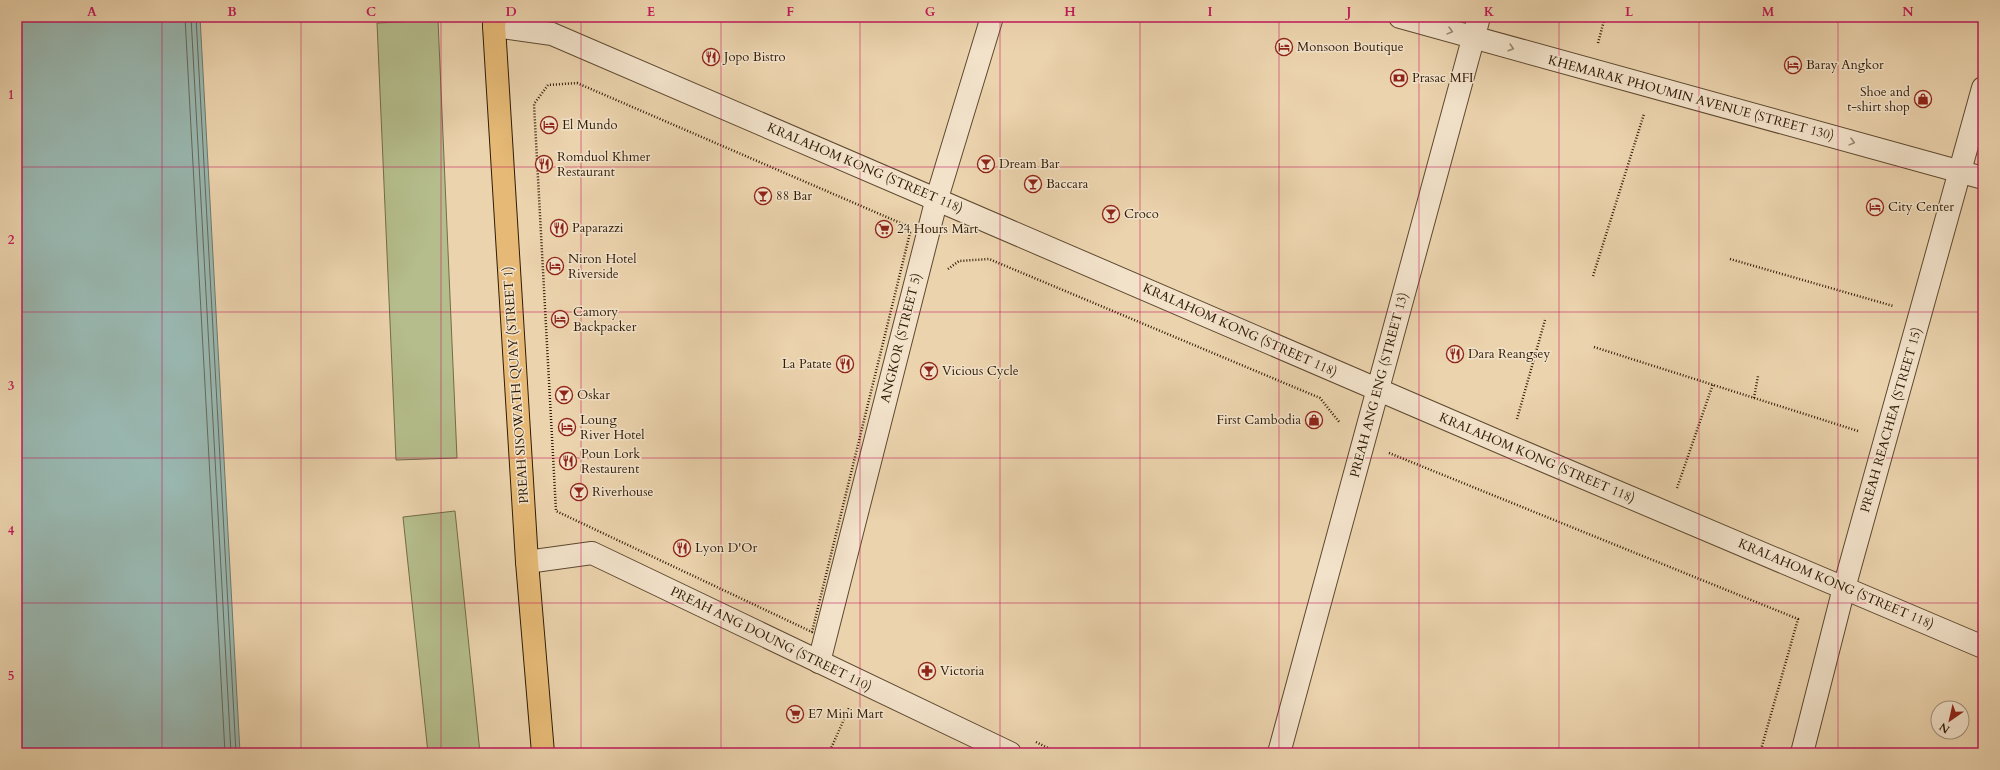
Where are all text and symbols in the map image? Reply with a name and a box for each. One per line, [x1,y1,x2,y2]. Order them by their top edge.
text: A [87,3,97,21]
text: B [227,3,237,21]
text: C [366,3,376,21]
text: D [505,3,517,21]
text: E [647,3,655,21]
text: F [786,3,794,21]
text: G [925,3,936,21]
text: H [1064,3,1076,21]
text: I [1207,3,1213,21]
text: J [1345,3,1352,21]
text: K [1484,3,1495,21]
text: L [1625,3,1634,21]
text: M [1762,3,1775,21]
text: N [1902,3,1914,21]
one-way arrow [1446,26,1453,35]
hotel icon: Monsoon Boutique [1274,37,1294,57]
place label: Monsoon Boutique [1297,38,1404,56]
one-way arrow [1507,43,1514,52]
restaurant icon: Jopo Bistro [701,47,721,67]
place label: Jopo Bistro [722,48,786,66]
street label: KHEMARAK PHOUMIN AVENUE (STREET 130) [1546,51,1836,145]
hotel icon: Baray Angkor [1783,55,1803,75]
place label: Baray Angkor [1806,56,1884,74]
bank icon: Prasac MFI [1389,68,1409,88]
place label: Prasac MFI [1412,69,1474,87]
place label: Shoe and t-shirt shop [1847,83,1910,116]
text: 1 [8,86,14,104]
shop icon: Shoe and t-shirt shop [1913,89,1933,109]
hotel icon: El Mundo [539,115,559,135]
place label: El Mundo [562,116,618,134]
street label: KRALAHOM KONG (STREET 118) [764,118,966,218]
one-way arrow [1849,137,1856,146]
place label: Romduol Khmer Restaurant [557,148,651,181]
restaurant icon: Romduol Khmer Restaurant [534,154,554,174]
bar icon: Dream Bar [976,154,996,174]
place label: Dream Bar [999,155,1060,173]
bar icon: Baccara [1023,174,1043,194]
place label: Baccara [1046,175,1089,193]
bar icon: 88 Bar [753,186,773,206]
place label: 88 Bar [776,187,812,205]
hotel icon: City Center [1865,197,1885,217]
place label: City Center [1888,198,1954,216]
bar icon: Croco [1101,204,1121,224]
place label: Croco [1124,205,1159,223]
restaurant icon: Paparazzi [549,218,569,238]
place label: Paparazzi [572,219,624,237]
supermarket icon: 24 Hours Mart [874,219,894,239]
place label: 24 Hours Mart [897,220,978,238]
text: 2 [8,231,15,249]
place label: Niron Hotel Riverside [568,250,637,283]
hotel icon: Niron Hotel Riverside [545,256,565,276]
street label: PREAH SISOWATH QUAY (STREET 1) [499,266,533,504]
street label: ANGKOR (STREET 5) [876,271,926,405]
street label: KRALAHOM KONG (STREET 118) [1140,279,1340,381]
street label: PREAH ANG ENG (STREET 13) [1346,290,1412,480]
place label: Camory Backpacker [573,303,637,336]
hotel icon: Camory Backpacker [550,309,570,329]
street label: PREAH REACHEA (STREET 15) [1856,325,1926,515]
restaurant icon: Dara Reangsey [1445,344,1465,364]
place label: Dara Reangsey [1468,345,1550,363]
restaurant icon: La Patate [835,354,855,374]
place label: La Patate [782,355,832,373]
bar icon: Vicious Cycle [919,361,939,381]
place label: Vicious Cycle [942,362,1019,380]
text: 3 [8,377,15,395]
bar icon: Oskar [554,385,574,405]
place label: Oskar [577,386,610,404]
street label: KRALAHOM KONG (STREET 118) [1436,408,1638,508]
shop icon: First Cambodia [1304,410,1324,430]
place label: Loung River Hotel [580,411,645,444]
place label: First Cambodia [1217,411,1301,429]
hotel icon: Loung River Hotel [557,417,577,437]
place label: Poun Lork Restaurent [581,445,640,478]
restaurant icon: Poun Lork Restaurent [558,451,578,471]
bar icon: Riverhouse [569,482,589,502]
place label: Riverhouse [592,483,654,501]
text: 4 [8,522,15,540]
street label: KRALAHOM KONG (STREET 118) [1735,534,1937,634]
restaurant icon: Lyon D'Or [672,538,692,558]
place label: Lyon D'Or [695,539,757,557]
street label: PREAH ANG DOUNG (STREET 110) [667,582,875,696]
pharmacy icon: Victoria [917,661,937,681]
place label: Victoria [940,662,985,680]
text: 5 [8,667,14,685]
north arrow [1930,700,1970,740]
supermarket icon: E7 Mini Mart [785,704,805,724]
place label: E7 Mini Mart [808,705,883,723]
text: N [1936,719,1953,737]

